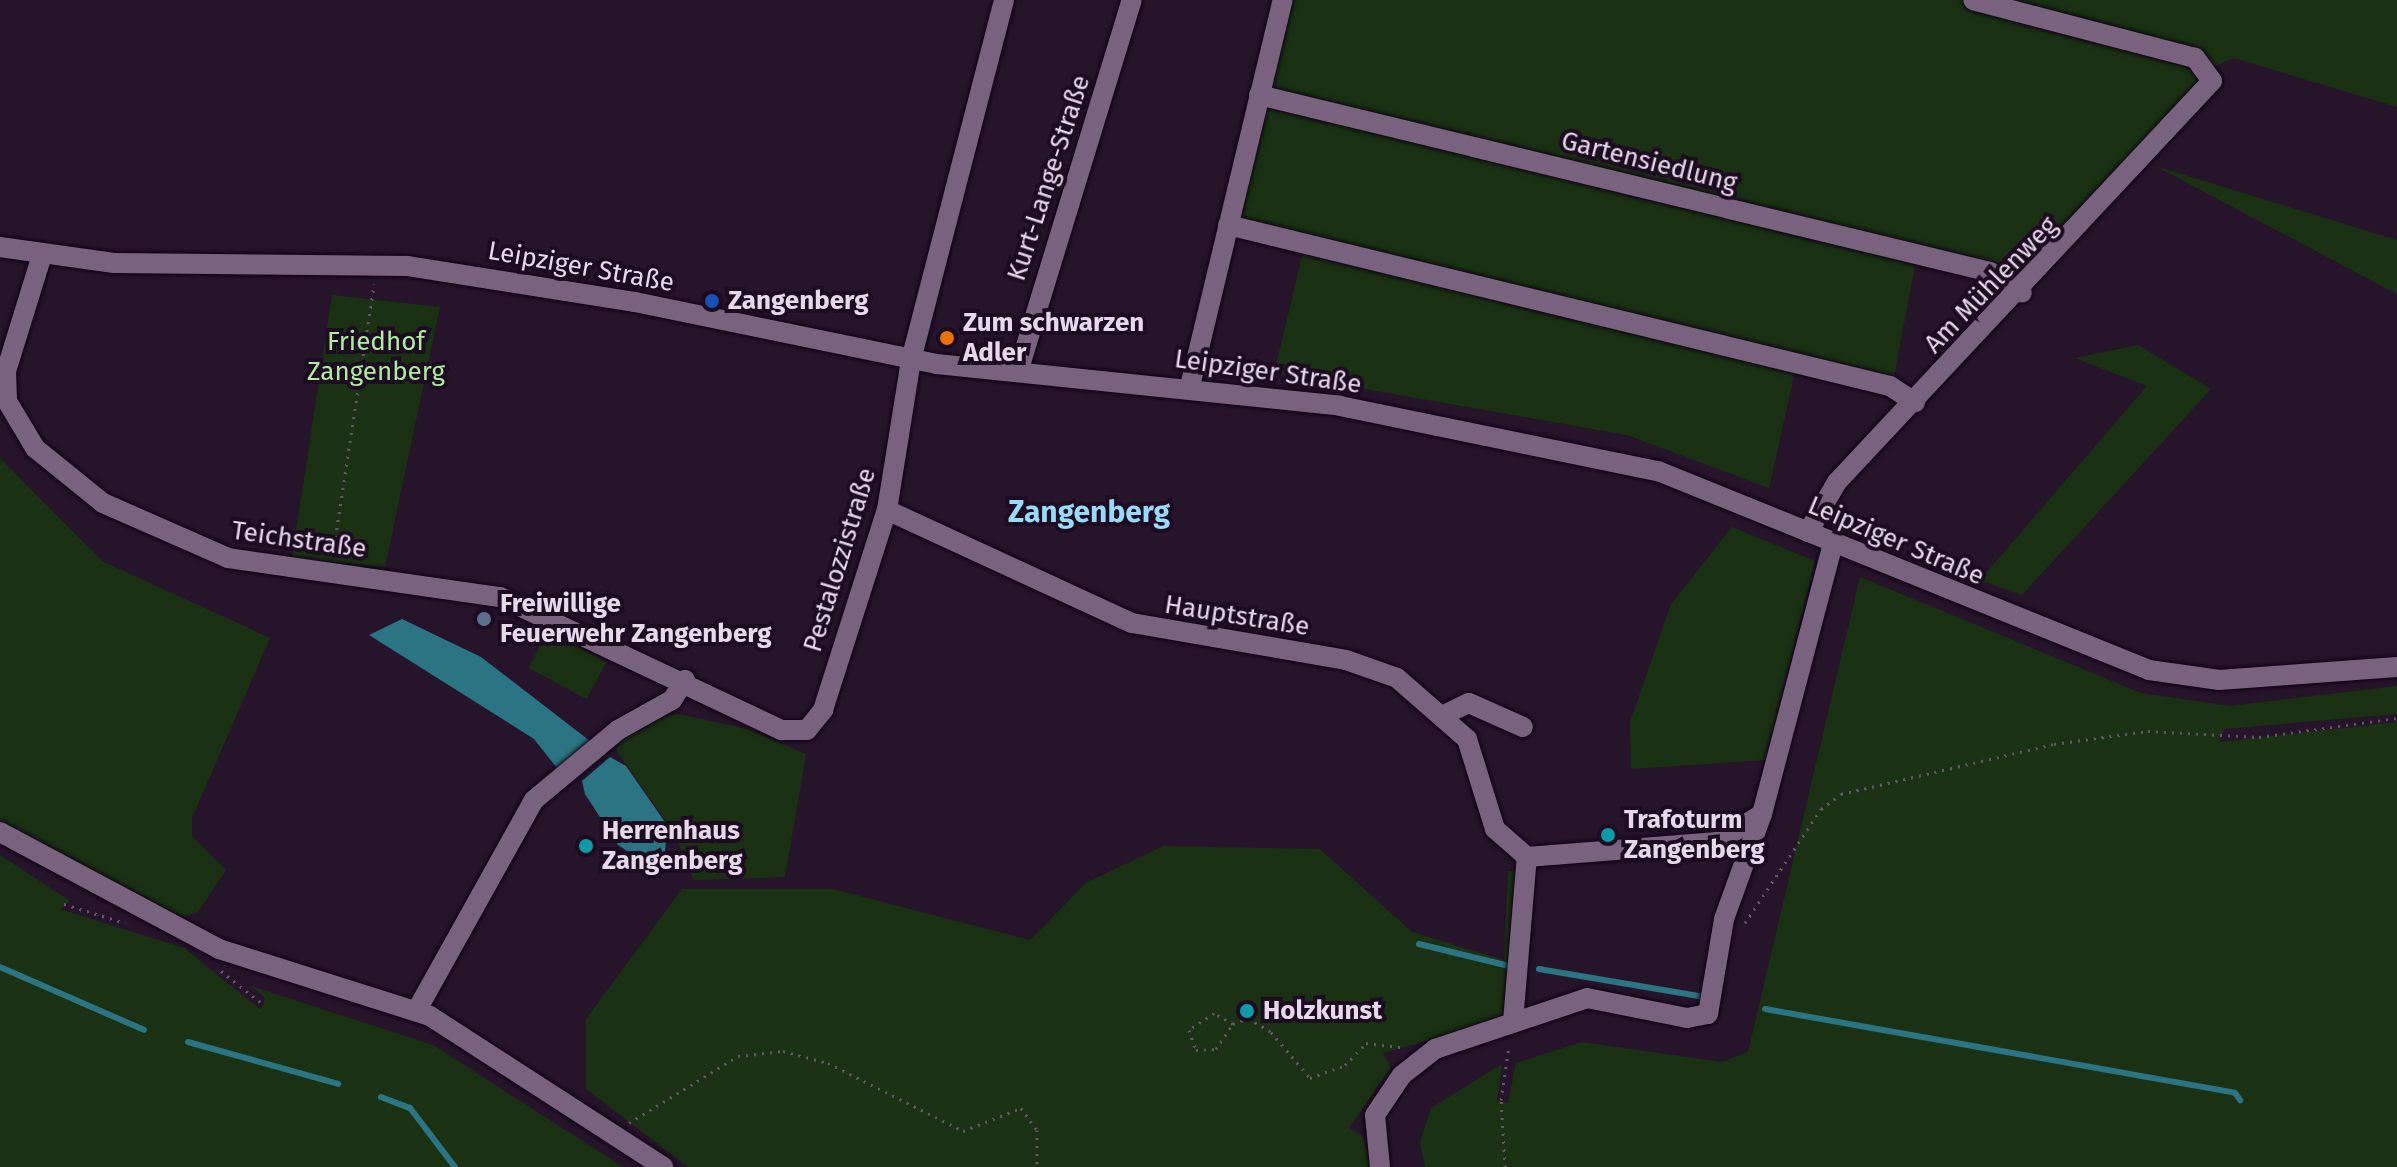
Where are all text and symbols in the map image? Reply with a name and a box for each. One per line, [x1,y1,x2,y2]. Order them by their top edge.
street label: Kurt-Lange-Straße [1001,71,1097,285]
street label: Gartensiedlung [1558,125,1740,199]
street label: Am Mühlenweg [1918,210,2064,360]
street label: Leipziger Straße [486,235,676,299]
place label: Zangenberg [728,285,869,317]
marker: Zangenberg [703,292,721,310]
place label: Zum schwarzen Adler [963,307,1144,368]
park label: Friedhof Zangenberg [307,326,445,388]
marker: Zum schwarzen Adler [938,329,956,347]
street label: Leipziger Straße [1173,343,1363,401]
street label: Pestalozzistraße [797,464,883,656]
street label: Leipziger Straße [1803,490,1989,592]
district label: Zangenberg [1008,494,1170,530]
street label: Teichstraße [230,515,368,565]
place label: Freiwillige Feuerwehr Zangenberg [500,588,772,650]
street label: Hauptstraße [1162,589,1312,643]
marker: Freiwillige Feuerwehr Zangenberg [475,610,493,628]
place label: Trafoturm Zangenberg [1624,804,1765,866]
place label: Herrenhaus Zangenberg [602,815,743,876]
marker: Trafoturm Zangenberg [1599,826,1617,844]
marker: Herrenhaus Zangenberg [577,837,595,855]
place label: Holzkunst [1263,995,1382,1027]
marker: Holzkunst [1238,1002,1256,1020]

